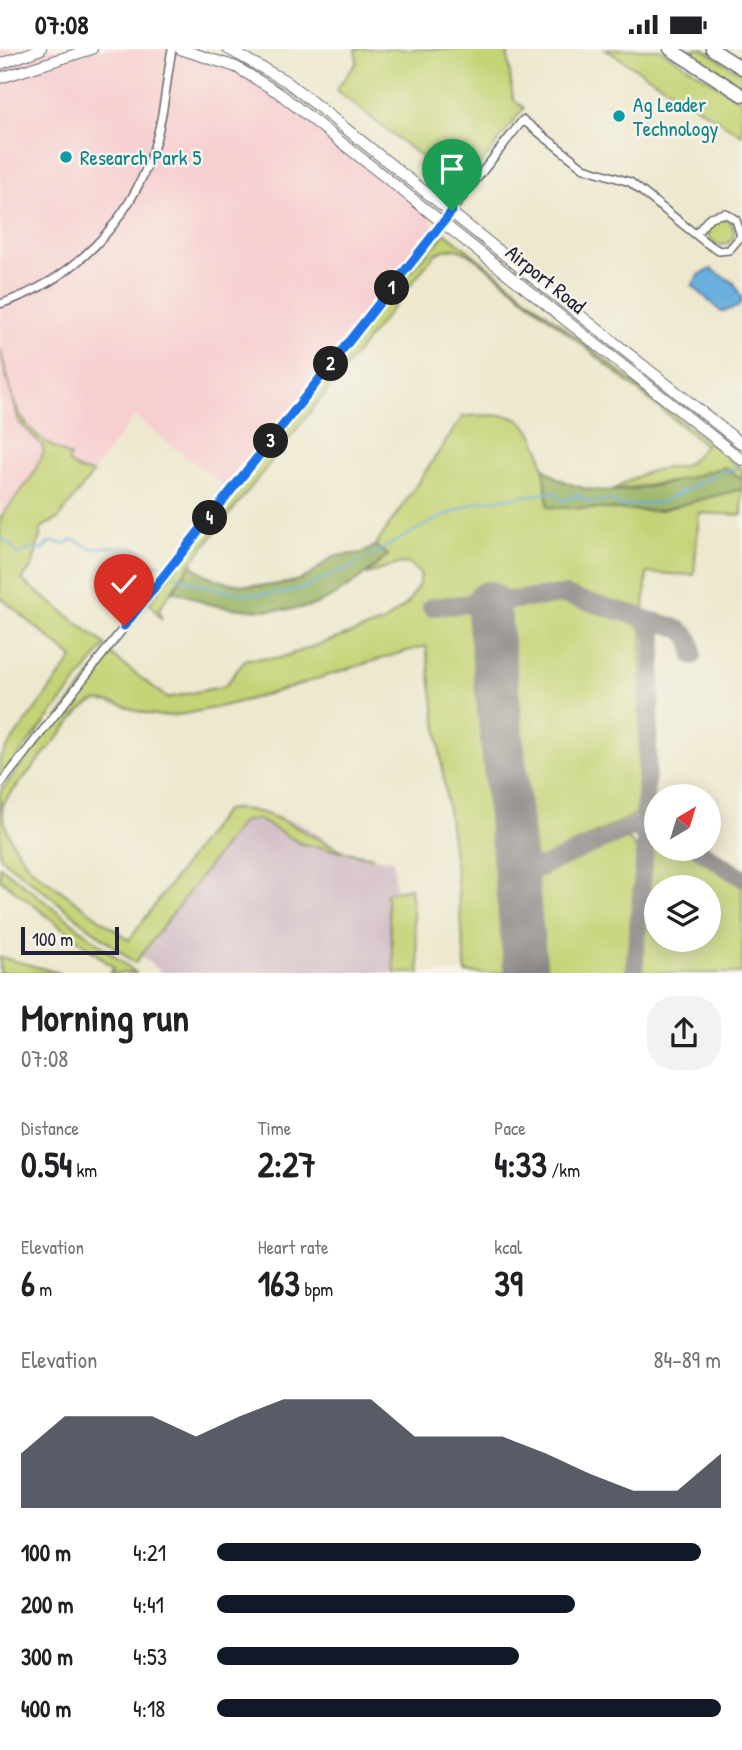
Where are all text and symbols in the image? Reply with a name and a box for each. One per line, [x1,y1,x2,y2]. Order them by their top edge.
text: 07:08 [35,7,88,42]
place label: Ag Leader Technology [633,90,719,143]
marker: Ag Leader Technology [611,108,627,124]
pin [422,139,482,211]
place label: Research Park 5 [80,143,201,172]
marker: Research Park 5 [58,149,74,165]
icon: arrive [433,150,471,188]
street label: Airport Road [500,238,592,320]
pin: 1 [374,271,410,305]
text: 1 [388,274,395,300]
pin: 2 [314,347,348,381]
text: 2 [326,350,335,376]
pin: 3 [254,423,288,459]
text: 3 [266,427,275,453]
pin: 4 [192,501,228,535]
text: 4 [206,504,213,530]
pin [94,554,154,626]
icon: check [105,565,143,603]
north arrow [644,784,721,861]
map controls [644,784,721,952]
button: layers [644,875,721,952]
scale bar [21,924,119,956]
text: 100 m [32,926,73,952]
text: Morning run [21,991,189,1043]
button: share [647,996,721,1070]
text: 07:08 [21,1043,68,1074]
text: Distance [21,1115,79,1141]
text: Time [258,1115,291,1141]
text: Pace [494,1115,526,1141]
text: 0.54 [21,1141,72,1188]
text: 2:27 [258,1141,316,1188]
text: 4:33 [494,1141,547,1188]
text: km [72,1157,97,1183]
text: /km [547,1157,580,1183]
text: Elevation [21,1234,84,1260]
text: Heart rate [258,1234,329,1260]
text: kcal [494,1234,522,1260]
text: 6 [21,1260,35,1307]
text: 163 [258,1260,300,1307]
text: 39 [494,1260,523,1307]
text: m [35,1276,52,1302]
text: bpm [300,1276,333,1302]
text: Elevation [21,1344,97,1375]
text: 84–89 m [653,1344,721,1375]
text: 100 m [21,1537,71,1568]
text: 4:21 [133,1537,166,1568]
text: 200 m [21,1589,73,1620]
text: 4:41 [133,1589,164,1620]
text: 300 m [21,1641,73,1672]
text: 4:53 [133,1641,167,1672]
text: 400 m [21,1693,71,1724]
text: 4:18 [133,1693,165,1724]

